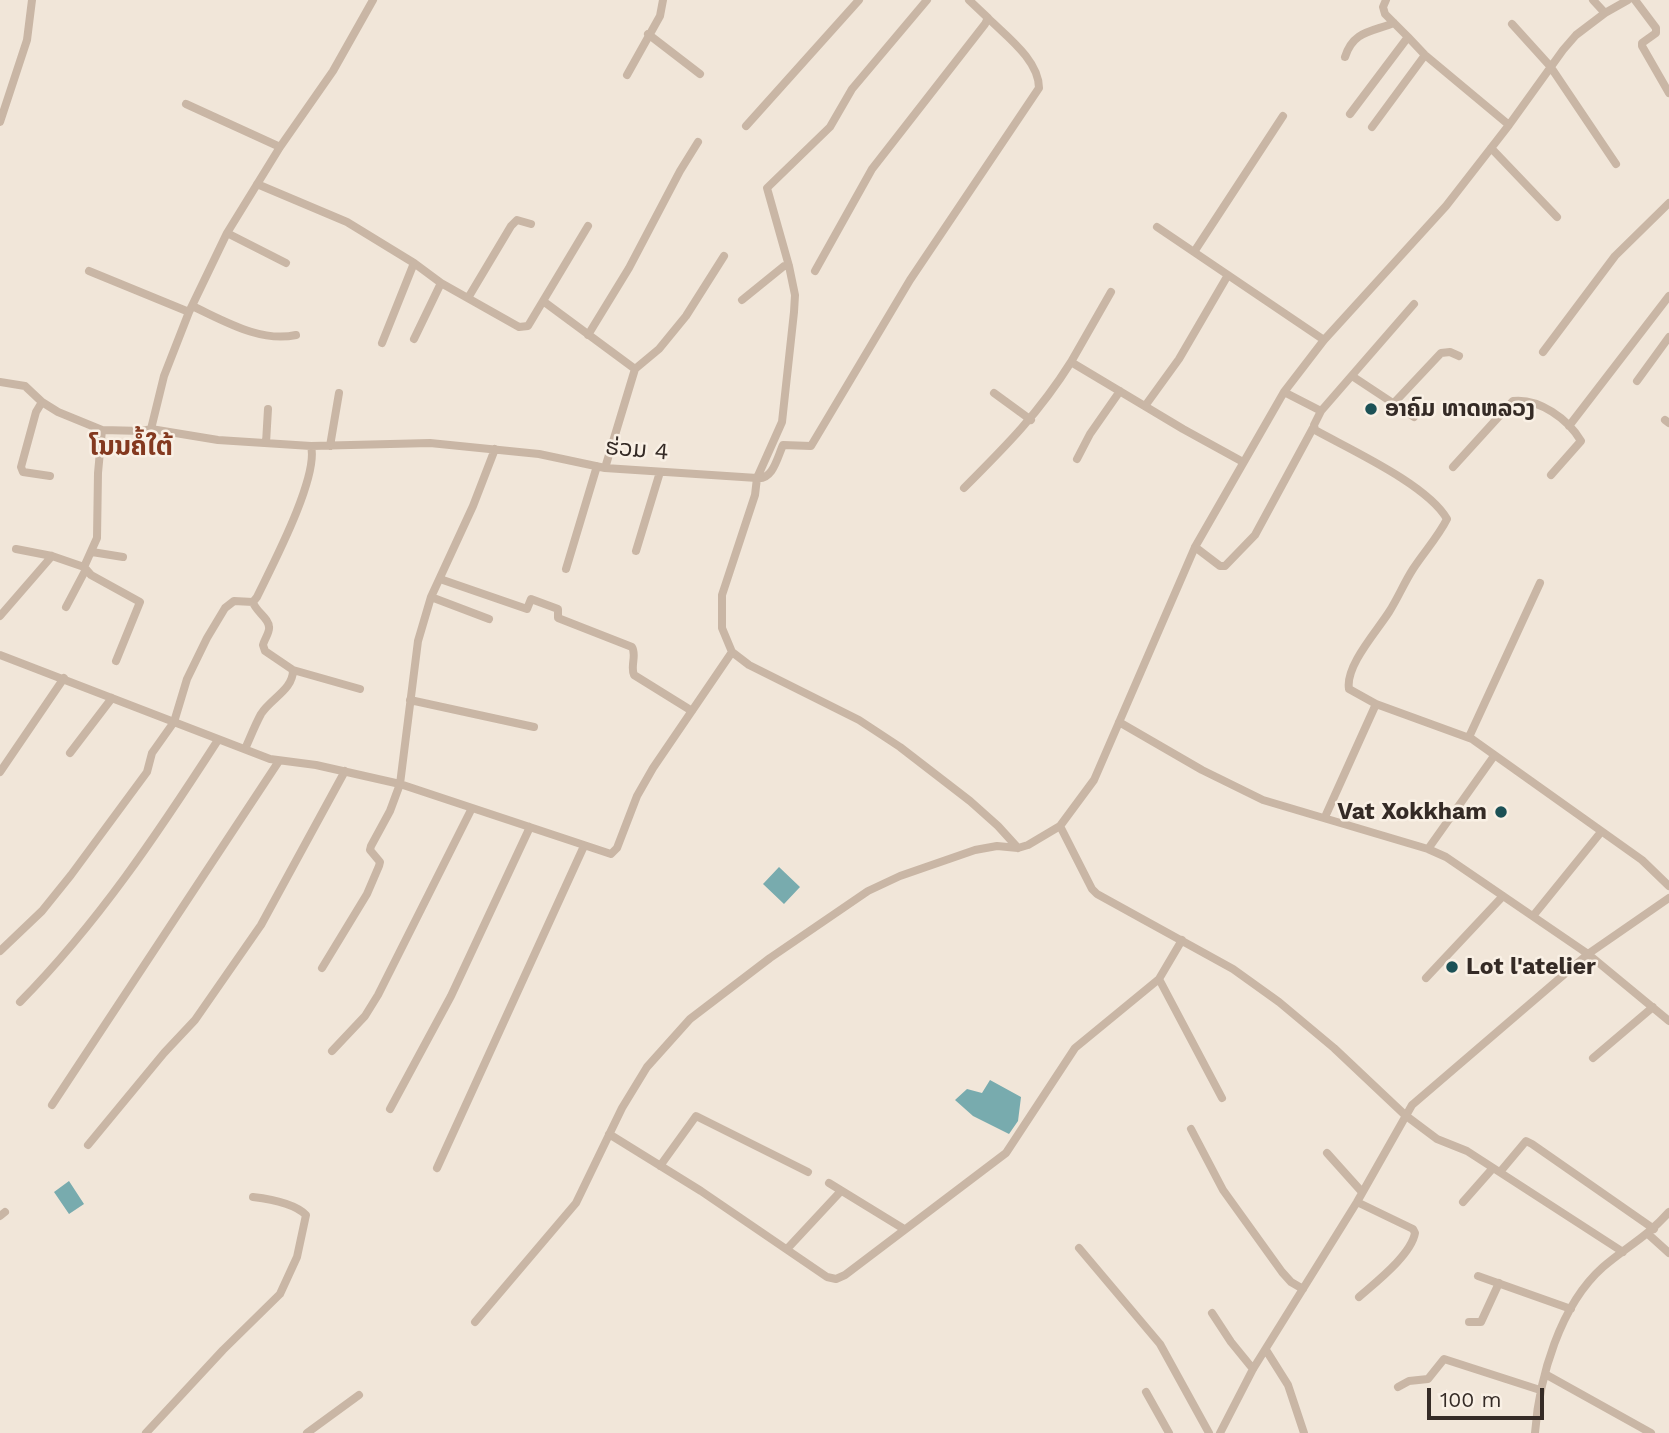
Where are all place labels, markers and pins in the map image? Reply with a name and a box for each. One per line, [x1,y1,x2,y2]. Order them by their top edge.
place label: ອາຄົມ ທາດຫລວງ [1385,395,1535,423]
marker: ອາຄົມ ທາດຫລວງ [1363,401,1379,417]
place label: Vat Xokkham [1337,798,1487,826]
marker: Vat Xokkham [1493,804,1509,820]
place label: Lot l'atelier [1466,953,1596,981]
marker: Lot l'atelier [1444,959,1460,975]

